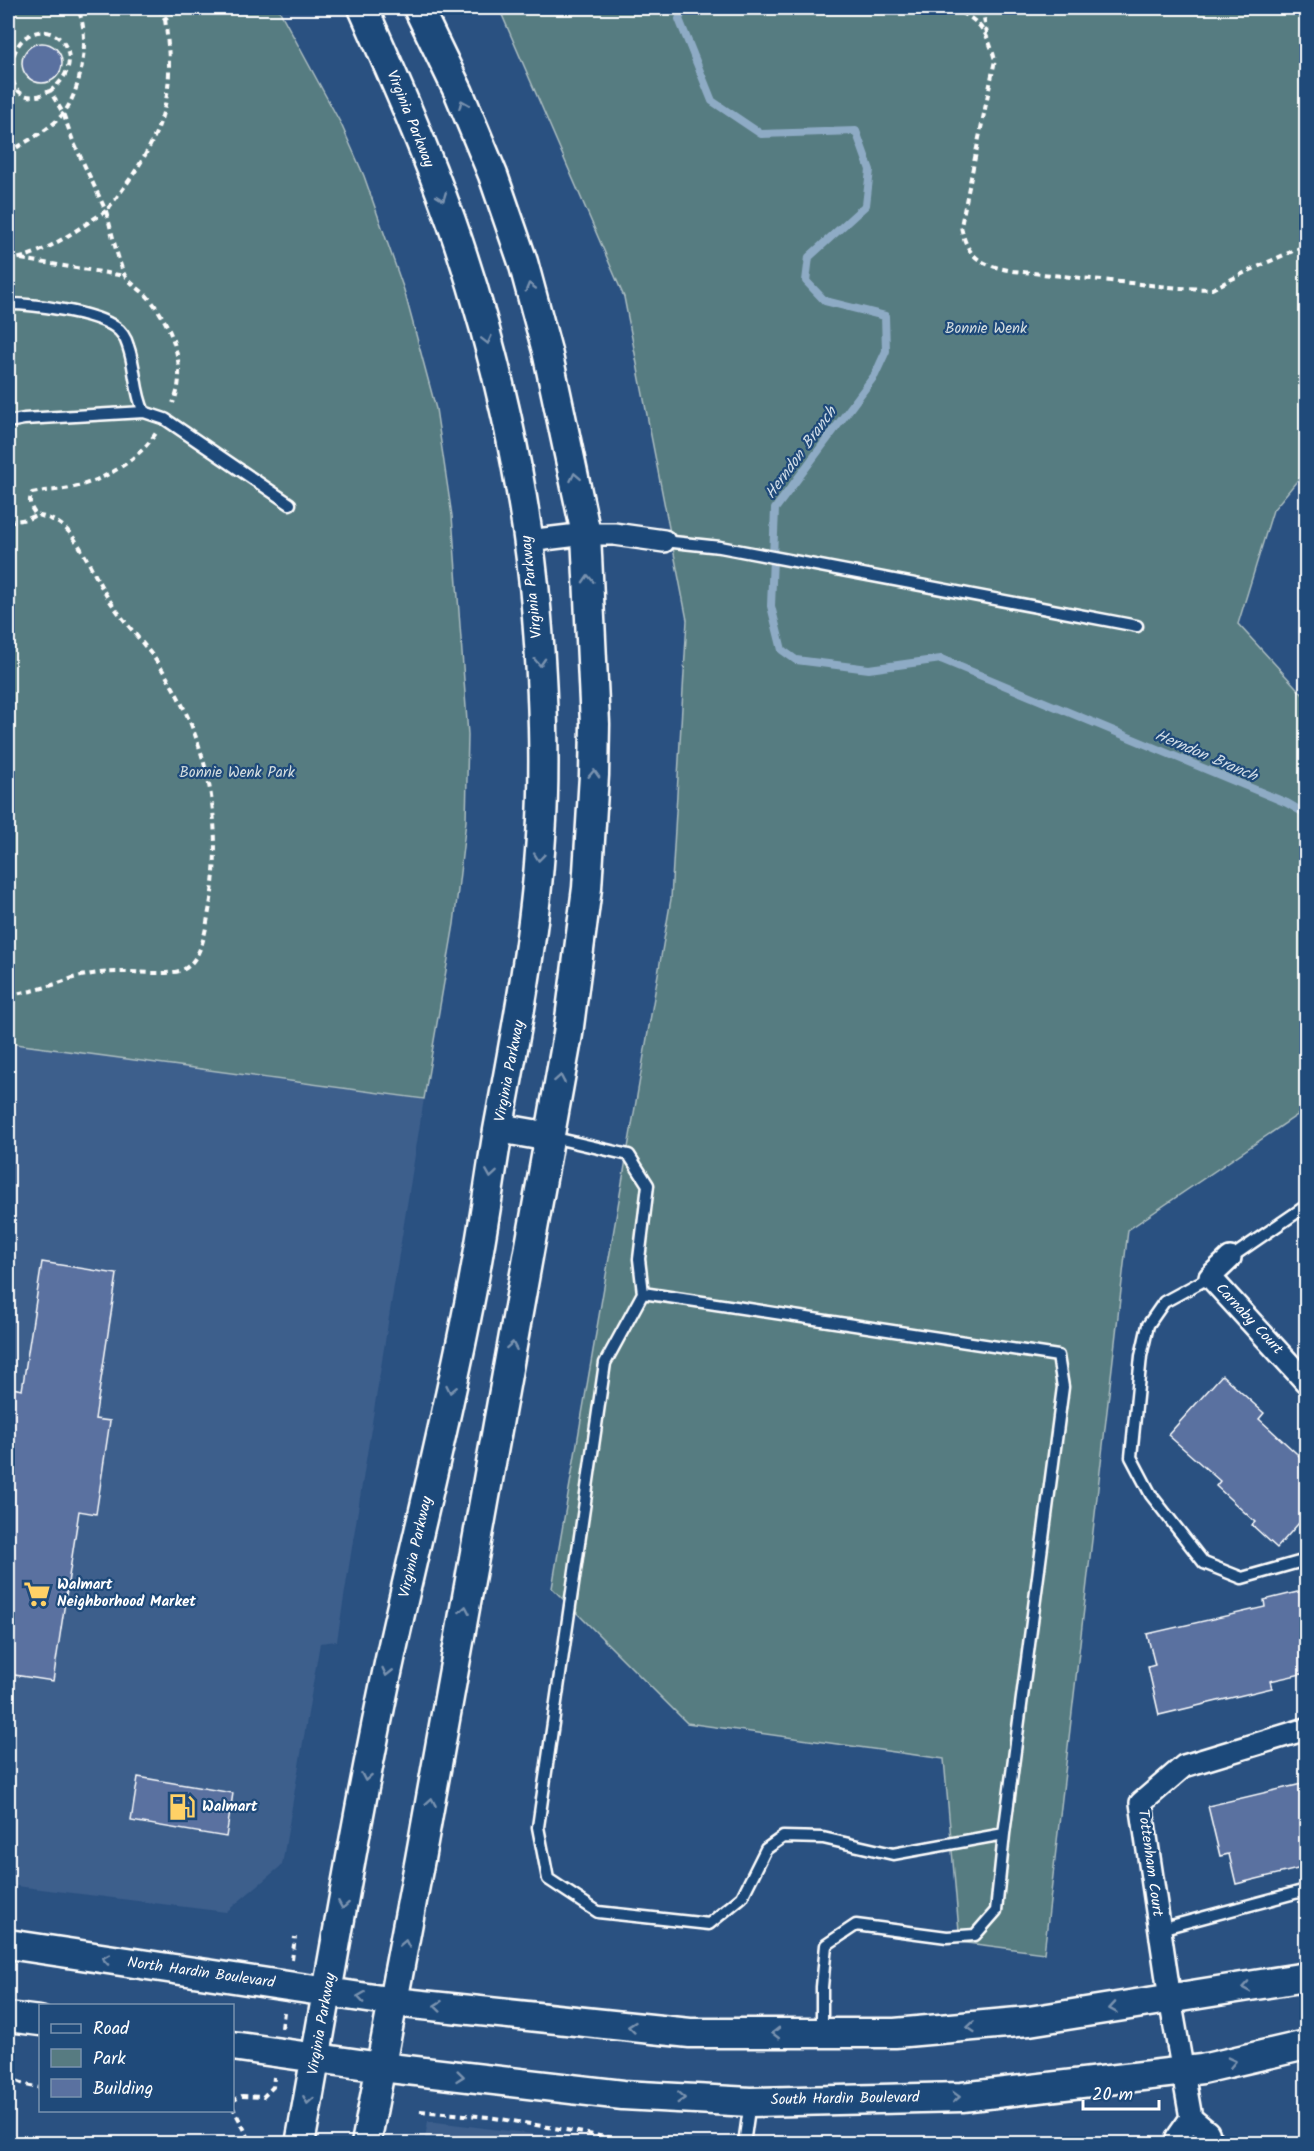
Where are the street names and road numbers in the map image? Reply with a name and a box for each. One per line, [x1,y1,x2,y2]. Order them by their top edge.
street label: Virginia Parkway [380,67,441,172]
street label: Virginia Parkway [515,533,549,640]
street label: Virginia Parkway [488,1017,532,1124]
street label: Carnaby Court [1209,1278,1289,1360]
street label: Virginia Parkway [393,1493,440,1600]
street label: Tottenham Court [1131,1808,1169,1918]
street label: North Hardin Boulevard [126,1951,277,1995]
street label: Virginia Parkway [301,1970,343,2077]
street label: South Hardin Boulevard [770,2086,920,2112]

